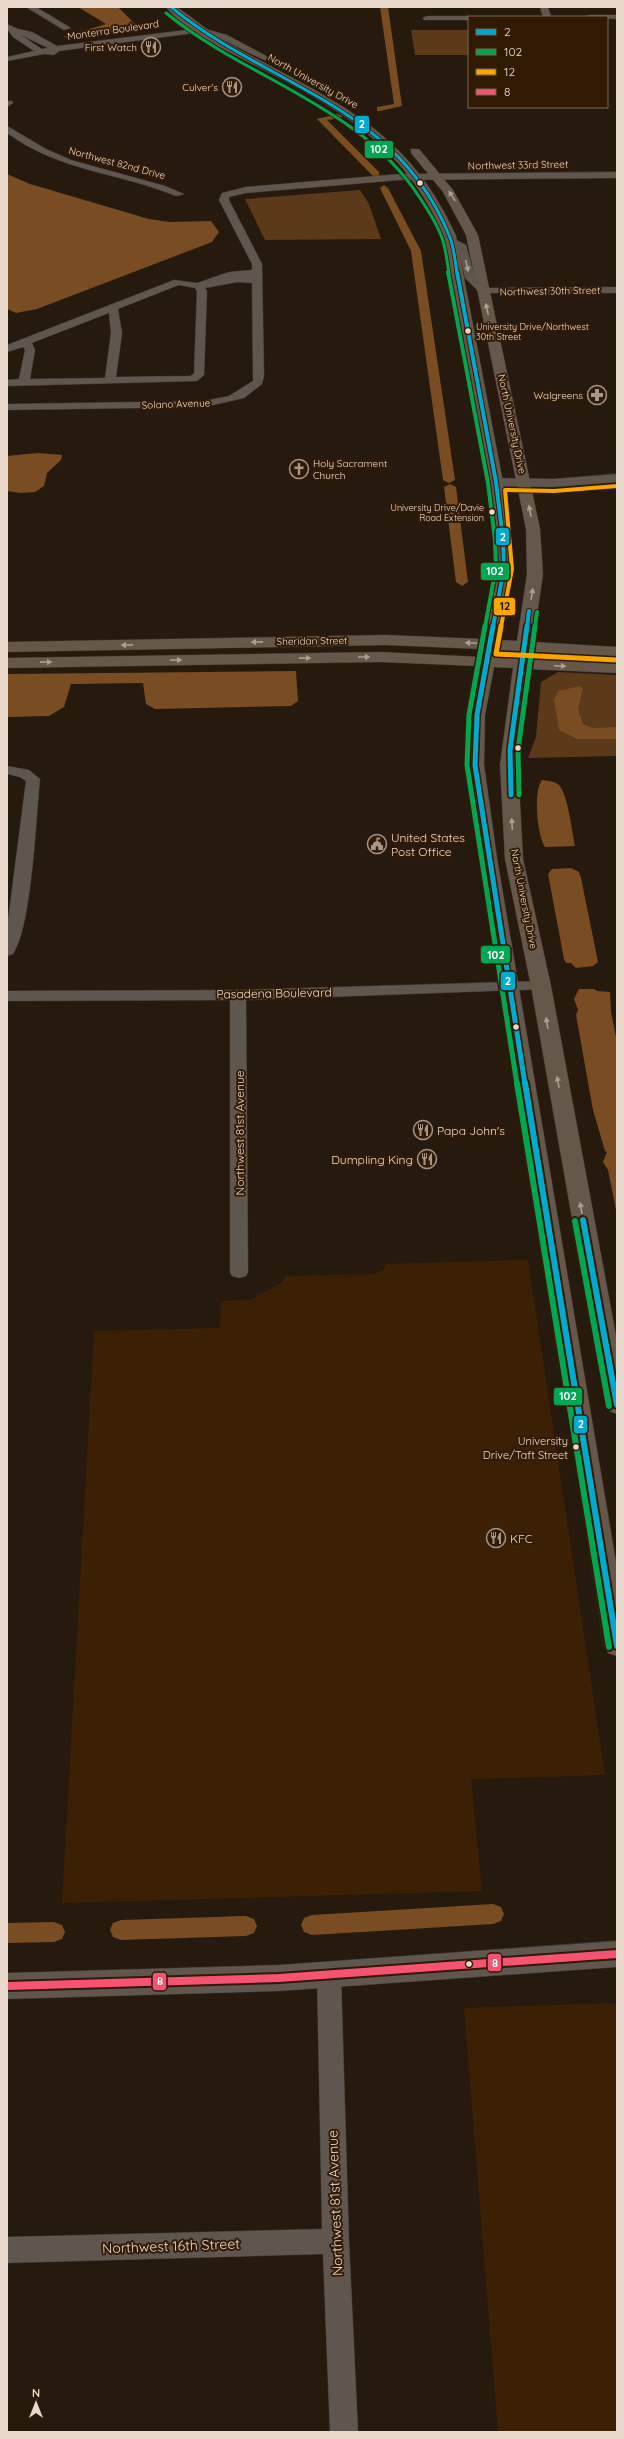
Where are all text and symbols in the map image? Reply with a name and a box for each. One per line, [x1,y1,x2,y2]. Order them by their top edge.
legend [468,16,608,108]
street label: Monterra Boulevard [66,17,160,43]
text: 2 [504,24,511,39]
restaurant icon: First Watch [140,36,162,58]
place label: First Watch [85,41,137,54]
text: 102 [504,44,523,59]
street label: North University Drive [265,51,361,111]
text: 12 [504,64,515,79]
restaurant icon: Culver's [221,76,243,98]
place label: Culver's [182,81,218,94]
text: 8 [504,84,510,99]
line badge: 2 [354,115,370,134]
text: 2 [359,117,365,131]
line badge: 102 [364,140,394,159]
text: 102 [370,142,388,156]
street label: Northwest 82nd Drive [67,144,167,182]
street label: Northwest 33rd Street [468,158,569,172]
unlabelled marker [415,178,425,188]
one-way arrow [448,191,456,201]
one-way arrow [464,260,470,272]
street label: Northwest 30th Street [500,284,601,298]
one-way arrow [484,303,490,315]
place label: University Drive/Northwest 30th Street [476,321,589,342]
marker: University Drive/Northwest 30th Street [463,326,473,336]
street label: North University Drive [495,373,529,475]
pharmacy icon: Walgreens [586,384,608,406]
place label: Walgreens [534,389,583,402]
street label: Solano Avenue [141,396,211,412]
place label: Holy Sacrament Church [313,457,388,482]
church icon: Holy Sacrament Church [288,458,310,480]
place label: University Drive/Davie Road Extension [390,502,484,523]
one-way arrow [526,505,532,517]
marker: University Drive/Davie Road Extension [487,507,497,517]
line badge: 2 [495,527,510,546]
text: 2 [500,530,506,544]
line badge: 102 [480,562,510,581]
text: 102 [486,564,504,578]
one-way arrow [529,588,535,600]
line badge: 12 [493,597,516,616]
text: 12 [500,599,510,613]
street label: Sheridan Street [276,634,348,648]
one-way arrow [250,639,263,645]
one-way arrow [465,639,477,646]
one-way arrow [121,641,133,648]
one-way arrow [358,654,371,660]
one-way arrow [299,655,312,661]
one-way arrow [170,657,183,663]
one-way arrow [40,659,53,665]
one-way arrow [554,662,566,669]
unlabelled marker [513,743,523,753]
one-way arrow [509,818,516,830]
place label: United States Post Office [391,830,465,859]
public building icon: United States Post Office [366,833,388,855]
street label: North University Drive [508,848,540,950]
line badge: 102 [480,945,511,964]
text: 102 [487,948,505,962]
line badge: 2 [500,971,516,991]
text: 2 [505,974,511,988]
street label: Pasadena Boulevard [216,984,332,1002]
one-way arrow [544,1017,550,1029]
unlabelled marker [511,1022,521,1032]
street label: Northwest 81st Avenue [232,1070,247,1196]
one-way arrow [555,1076,561,1088]
restaurant icon: Papa John's [412,1119,434,1141]
place label: Papa John's [437,1123,505,1138]
restaurant icon: Dumpling King [416,1148,438,1170]
place label: Dumpling King [331,1152,413,1167]
one-way arrow [578,1202,584,1214]
line badge: 102 [553,1387,583,1406]
text: 102 [559,1389,577,1403]
line badge: 2 [573,1415,588,1434]
text: 2 [578,1417,584,1431]
place label: University Drive/Taft Street [483,1434,568,1462]
marker: University Drive/Taft Street [571,1442,581,1452]
restaurant icon: KFC [485,1527,507,1549]
place label: KFC [510,1531,533,1546]
line badge: 8 [487,1953,502,1972]
text: 8 [492,1956,498,1970]
unlabelled marker [464,1959,474,1969]
line badge: 8 [152,1972,167,1991]
text: 8 [157,1974,163,1988]
street label: Northwest 81st Avenue [323,2130,347,2276]
street label: Northwest 16th Street [102,2235,240,2257]
north arrow [16,2383,56,2423]
text: N [32,2386,40,2400]

